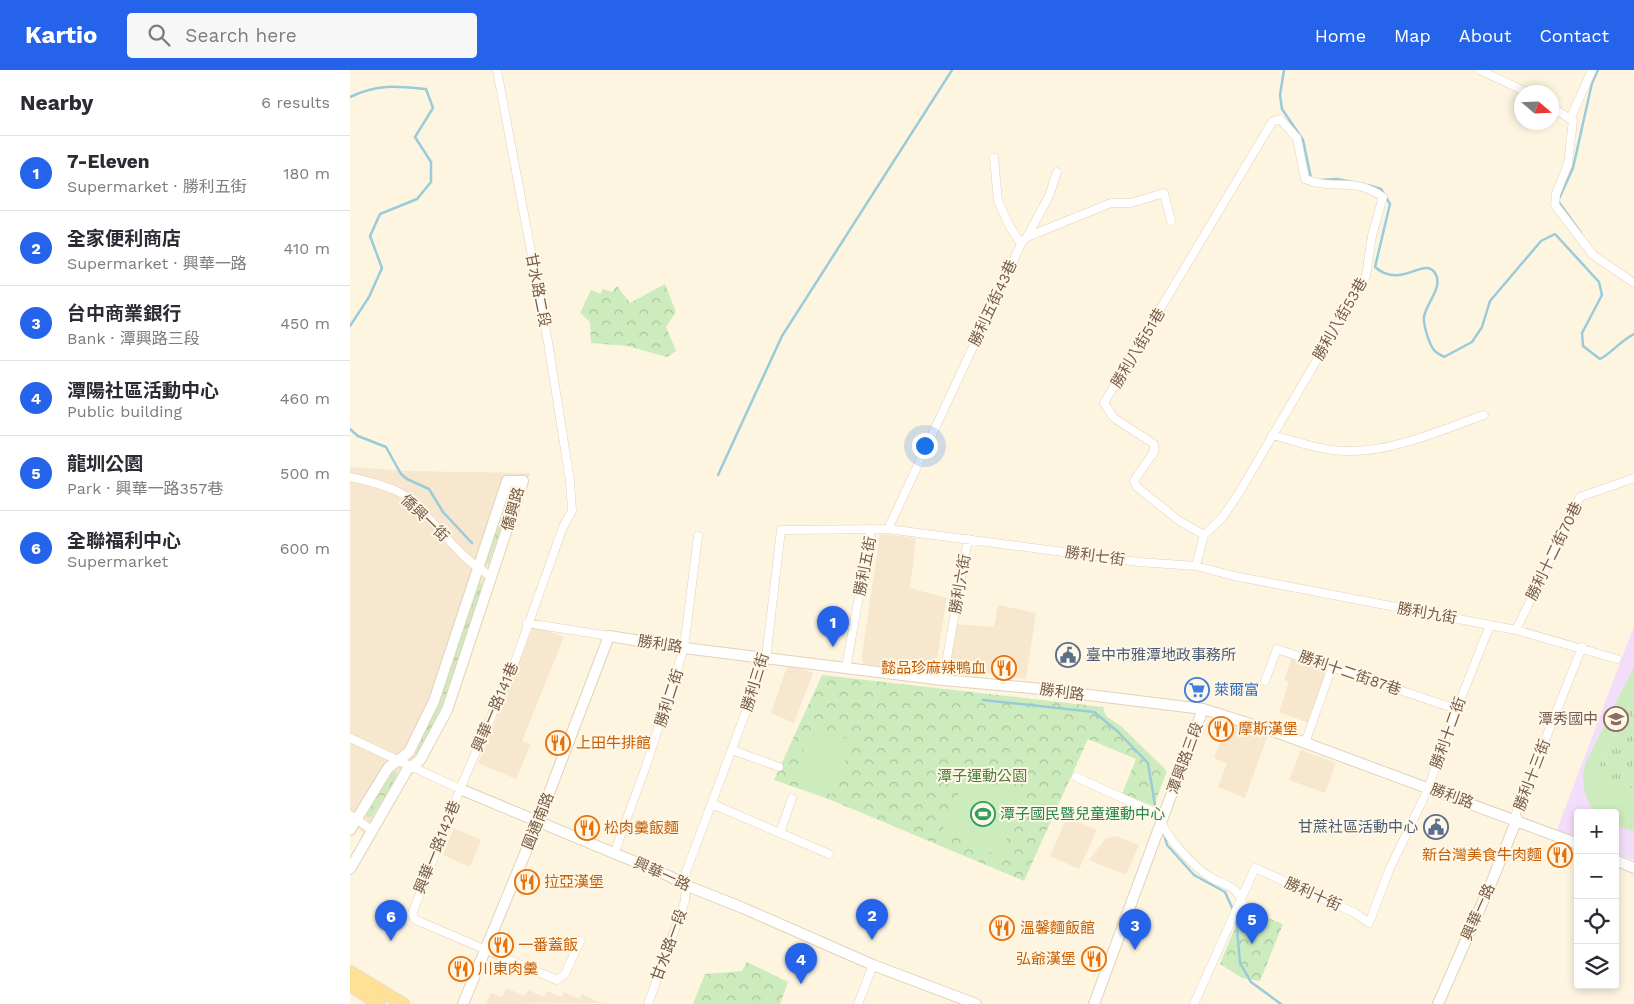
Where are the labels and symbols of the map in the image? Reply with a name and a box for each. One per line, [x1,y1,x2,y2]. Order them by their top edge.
north arrow [1514,85,1559,130]
street label: 甘水路二段 [522,251,554,329]
street label: 勝利五街43巷 [965,257,1021,349]
street label: 勝利八街53巷 [1309,274,1371,364]
street label: 勝利八街51巷 [1107,305,1169,391]
your location [912,433,938,459]
street label: 僑興路 [498,485,528,533]
street label: 僑興一街 [397,491,453,545]
street label: 勝利十二街70巷 [1522,499,1586,603]
street label: 勝利五街 [850,535,880,597]
street label: 勝利七街 [1064,543,1126,569]
street label: 勝利六街 [946,553,974,615]
street label: 勝利九街 [1396,599,1458,627]
pin: 1 [817,606,849,647]
street label: 勝利路 [636,632,684,656]
public building icon: 臺中市雅潭地政事務所 [1055,642,1081,668]
place label: 臺中市雅潭地政事務所 [1086,646,1236,664]
street label: 勝利十二街87巷 [1296,647,1404,699]
street label: 勝利三街 [738,651,772,713]
restaurant icon: 懿品珍麻辣鴨血 [991,655,1017,681]
street label: 興華一路141巷 [468,659,522,755]
place label: 懿品珍麻辣鴨血 [881,659,986,677]
street label: 勝利二街 [651,667,687,729]
supermarket icon: 萊爾富 [1184,677,1210,703]
street label: 勝利路 [1038,680,1086,704]
place label: 萊爾富 [1214,681,1259,699]
street label: 勝利十二街 [1427,695,1469,771]
school or university icon: 潭秀國中 [1603,706,1629,732]
place label: 潭秀國中 [1538,710,1598,728]
restaurant icon: 摩斯漢堡 [1208,716,1234,742]
street label: 潭興路三段 [1164,720,1206,796]
place label: 摩斯漢堡 [1238,720,1298,738]
restaurant icon: 上田牛排館 [545,730,571,756]
place label: 上田牛排館 [576,734,651,752]
street label: 勝利十三街 [1510,737,1554,813]
park label: 潭子運動公園 [937,767,1027,785]
street label: 勝利路 [1428,780,1476,812]
street label: 圓通南路 [518,790,558,852]
street label: 興華一路142巷 [410,798,464,896]
sports icon: 潭子國民暨兒童運動中心 [970,801,996,827]
place label: 潭子國民暨兒童運動中心 [1000,805,1165,823]
public building icon: 甘蔗社區活動中心 [1423,814,1449,840]
restaurant icon: 松肉羹飯麵 [574,815,600,841]
place label: 甘蔗社區活動中心 [1298,818,1418,836]
place label: 松肉羹飯麵 [604,819,679,837]
restaurant icon: 新台灣美食牛肉麵 [1547,842,1573,868]
place label: 新台灣美食牛肉麵 [1422,846,1542,864]
street label: 興華一路 [631,854,693,894]
restaurant icon: 拉亞漢堡 [514,869,540,895]
place label: 拉亞漢堡 [544,873,604,891]
street label: 勝利十街 [1282,874,1344,914]
street label: 興華一路 [1458,881,1498,943]
pin: 2 [856,899,888,940]
pin: 6 [375,900,407,941]
pin: 5 [1236,903,1268,944]
street label: 甘水路一段 [648,907,690,983]
pin: 3 [1119,909,1151,950]
restaurant icon: 溫馨麵飯館 [989,915,1015,941]
place label: 溫馨麵飯館 [1020,919,1095,937]
restaurant icon: 一番蓋飯 [488,932,514,958]
place label: 一番蓋飯 [518,936,578,954]
pin: 4 [785,943,817,984]
restaurant icon: 弘爺漢堡 [1081,946,1107,972]
place label: 弘爺漢堡 [1016,950,1076,968]
restaurant icon: 川東肉羹 [448,956,474,982]
place label: 川東肉羹 [478,960,538,978]

